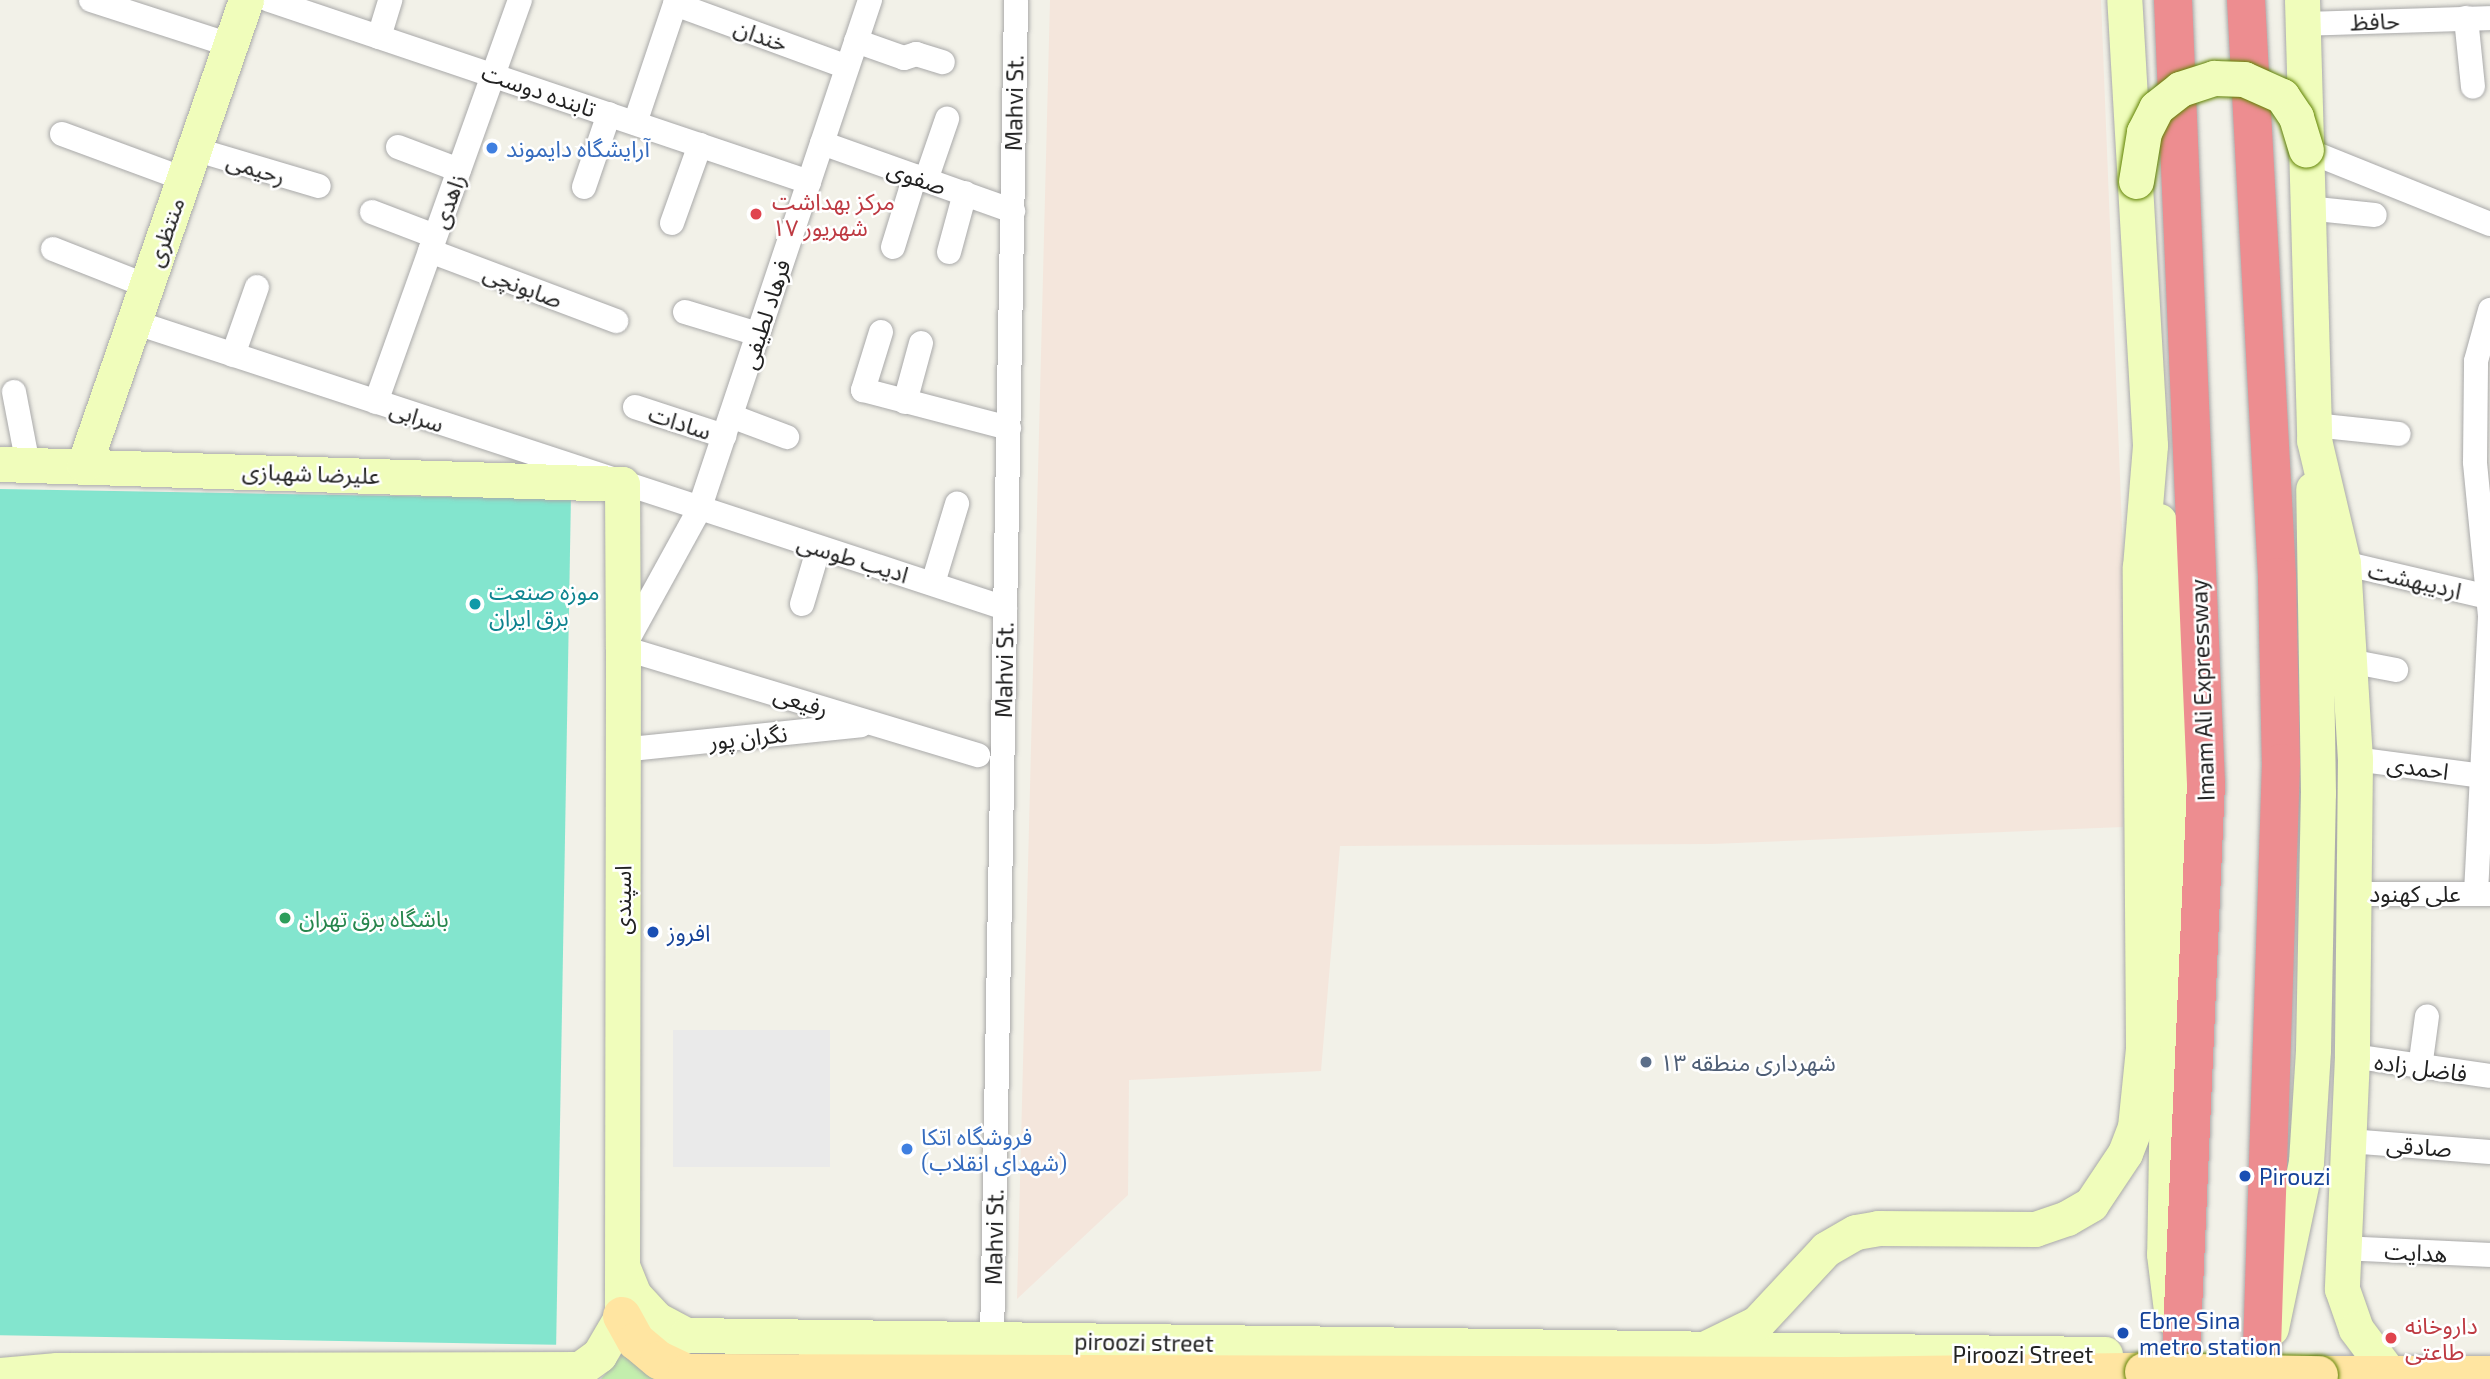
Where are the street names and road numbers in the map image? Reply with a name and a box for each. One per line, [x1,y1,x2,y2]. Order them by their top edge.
street label: حافظ [2350,6,2400,36]
street label: خندان [730,13,792,57]
street label: Mahvi St. [999,55,1029,151]
street label: تابنده دوست [478,58,600,122]
street label: رحیمی [223,146,289,190]
street label: صفوی [884,154,950,200]
street label: زاهدی [425,170,471,232]
street label: منتظری [140,194,190,270]
street label: فرهاد لطیفی [734,256,796,372]
street label: صابونچی [480,258,566,314]
street label: سرابی [387,394,447,438]
street label: سادات [645,399,715,445]
street label: علیرضا شهبازی [241,457,381,489]
street label: ادیب طوسی [794,528,912,588]
street label: اردیبهشت [2365,556,2465,604]
street label: Imam Ali Expressway [2184,578,2220,802]
street label: Mahvi St. [989,622,1019,718]
street label: رفیعی [770,680,832,722]
street label: نگران پور [707,719,789,755]
street label: احمدی [2385,749,2451,785]
street label: اسپندی [608,865,636,935]
street label: علی کهنود [2369,879,2461,907]
street label: فاضل زاده [2373,1047,2469,1087]
street label: صادقی [2385,1130,2453,1162]
street label: Mahvi St. [979,1189,1009,1285]
street label: هدایت [2384,1237,2448,1267]
street label: piroozi street [1074,1327,1214,1357]
street label: Piroozi Street [1953,1340,2093,1368]

